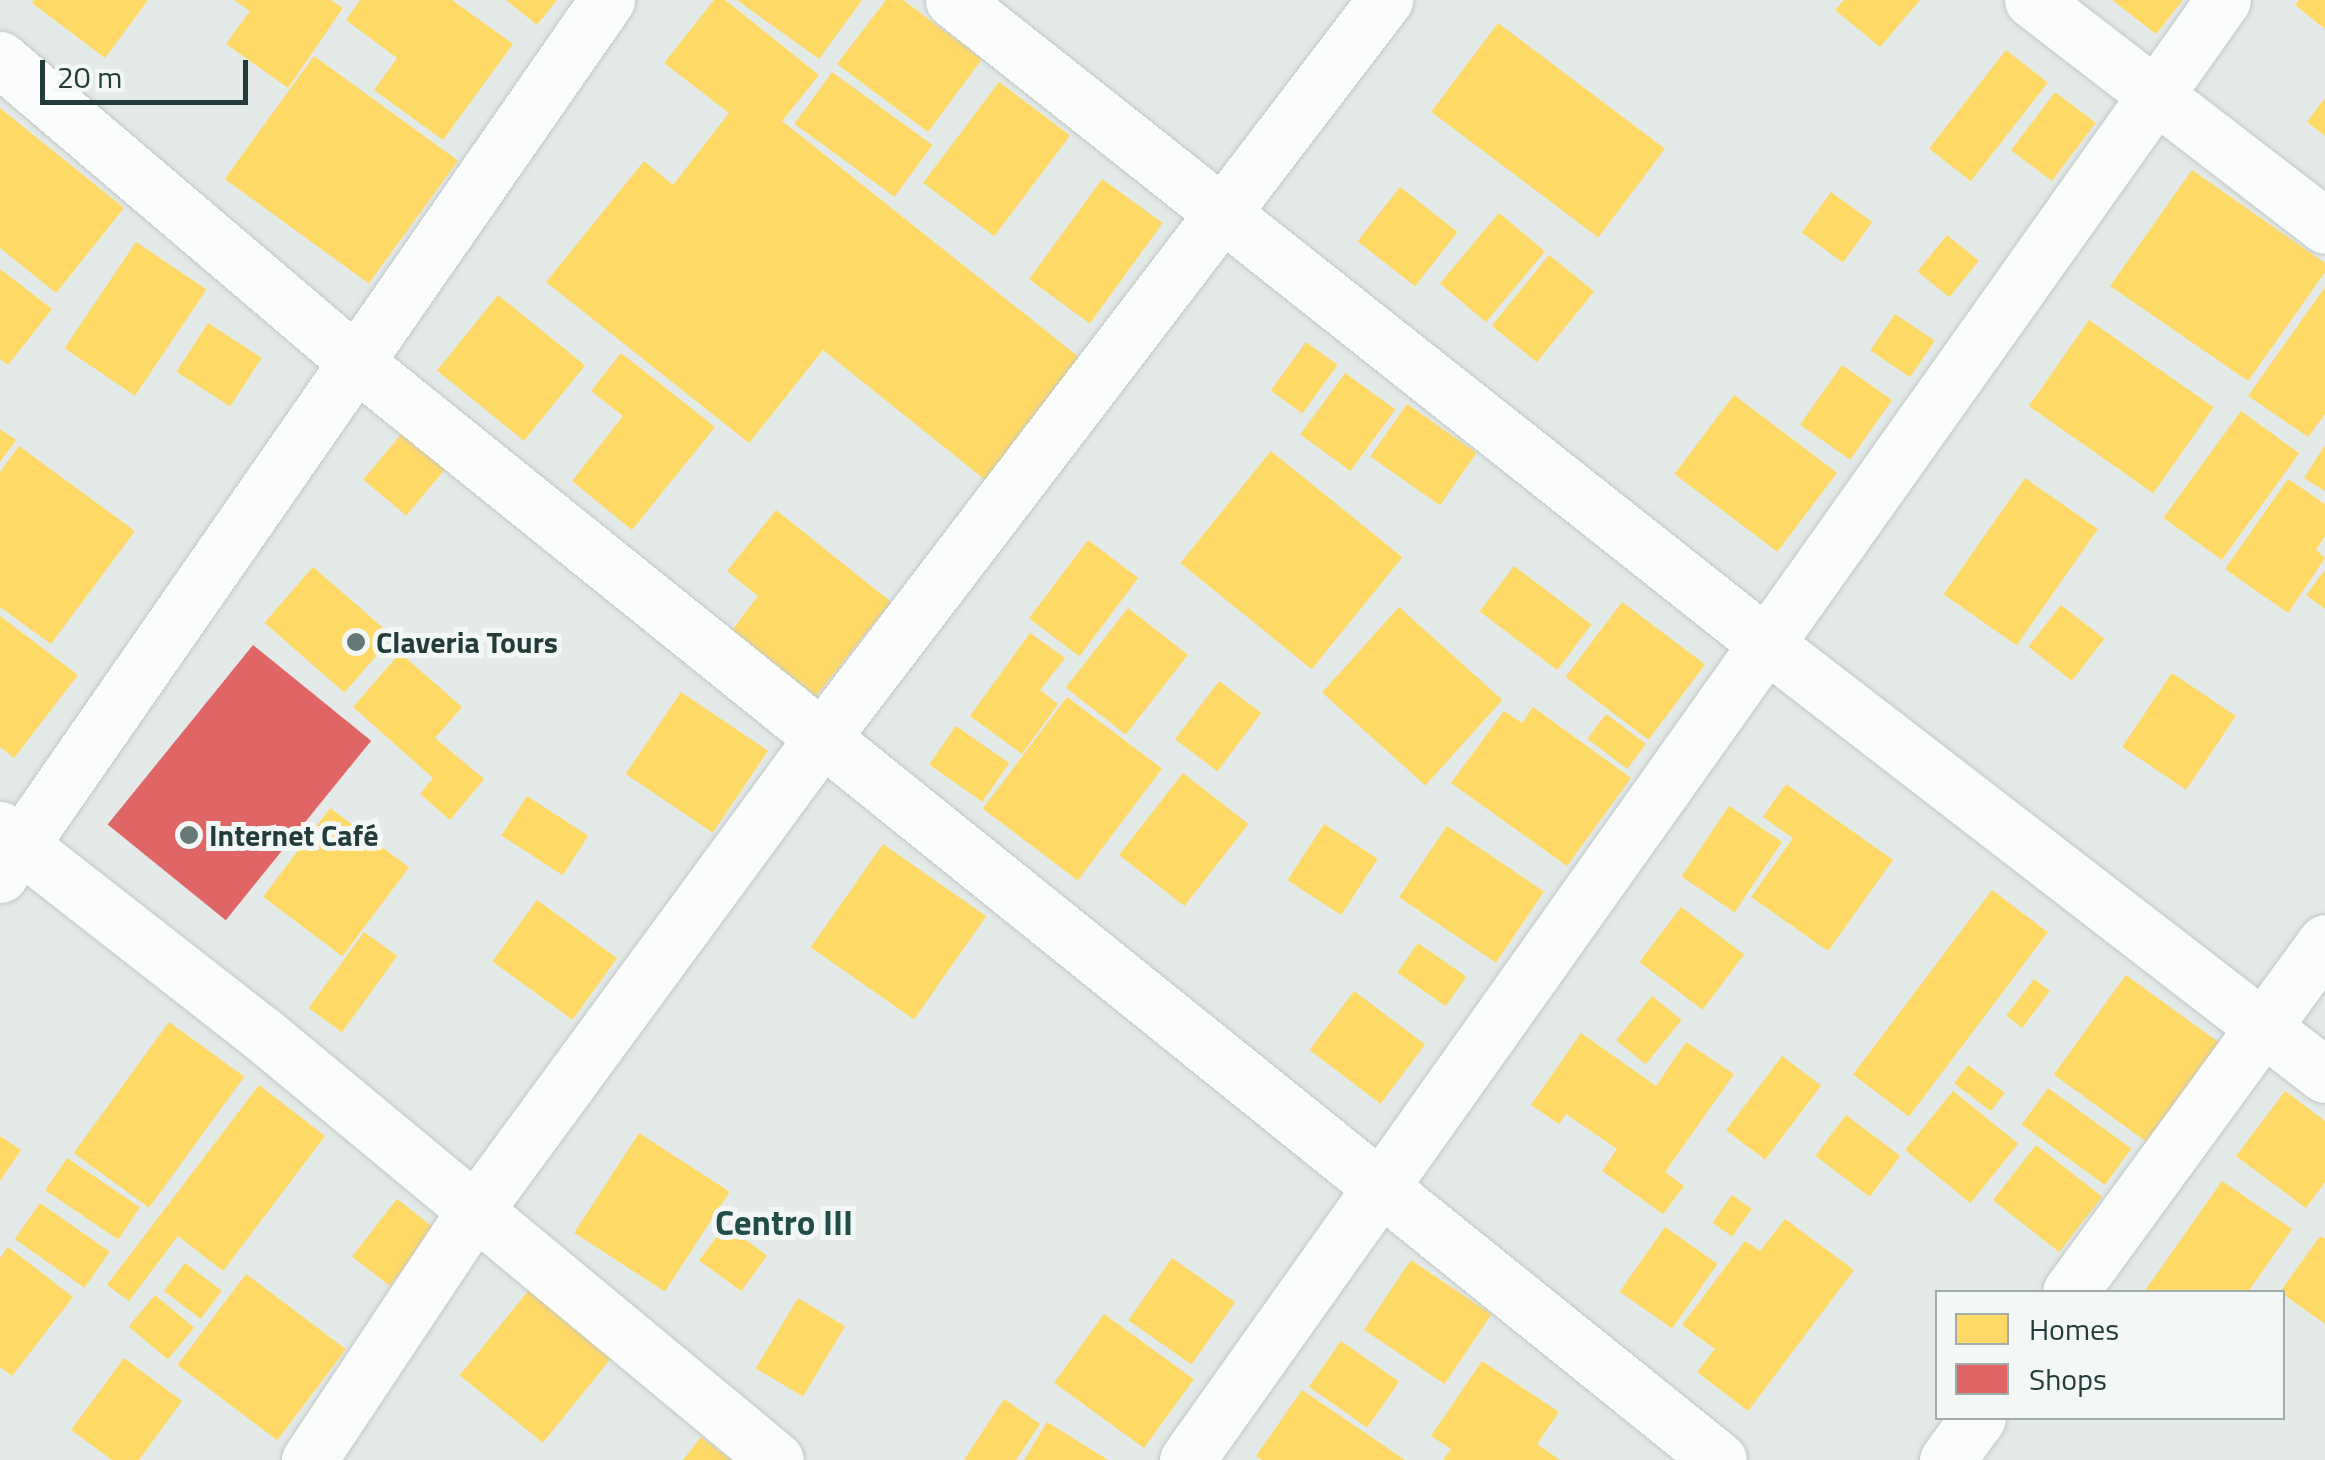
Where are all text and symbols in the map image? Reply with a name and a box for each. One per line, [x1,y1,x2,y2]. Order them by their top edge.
scale bar [45,40,252,102]
text: 20 m [57,54,122,100]
place label: Claveria Tours [376,624,558,660]
marker: Claveria Tours [345,631,367,653]
place label: Internet Café [209,817,378,853]
marker: Internet Café [178,824,200,846]
district label: Centro III [715,1201,853,1243]
legend [1935,1290,2285,1420]
text: Homes [2029,1306,2119,1352]
text: Shops [2029,1356,2107,1402]

